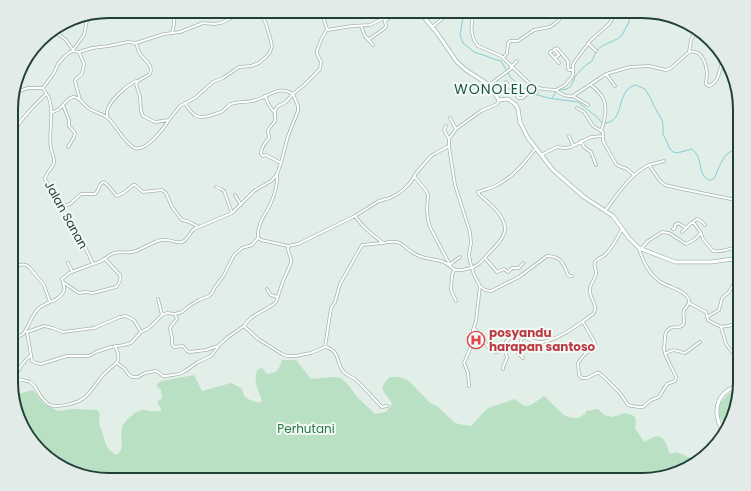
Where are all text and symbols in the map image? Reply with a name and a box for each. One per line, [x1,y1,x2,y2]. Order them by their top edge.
district label: WONOLELO [454,79,538,99]
street label: Jalan Sanan [41,178,92,252]
place label: posyandu harapan santoso [489,324,596,355]
hospital icon: posyandu harapan santoso [466,330,486,350]
park label: Perhutani [277,420,335,437]

